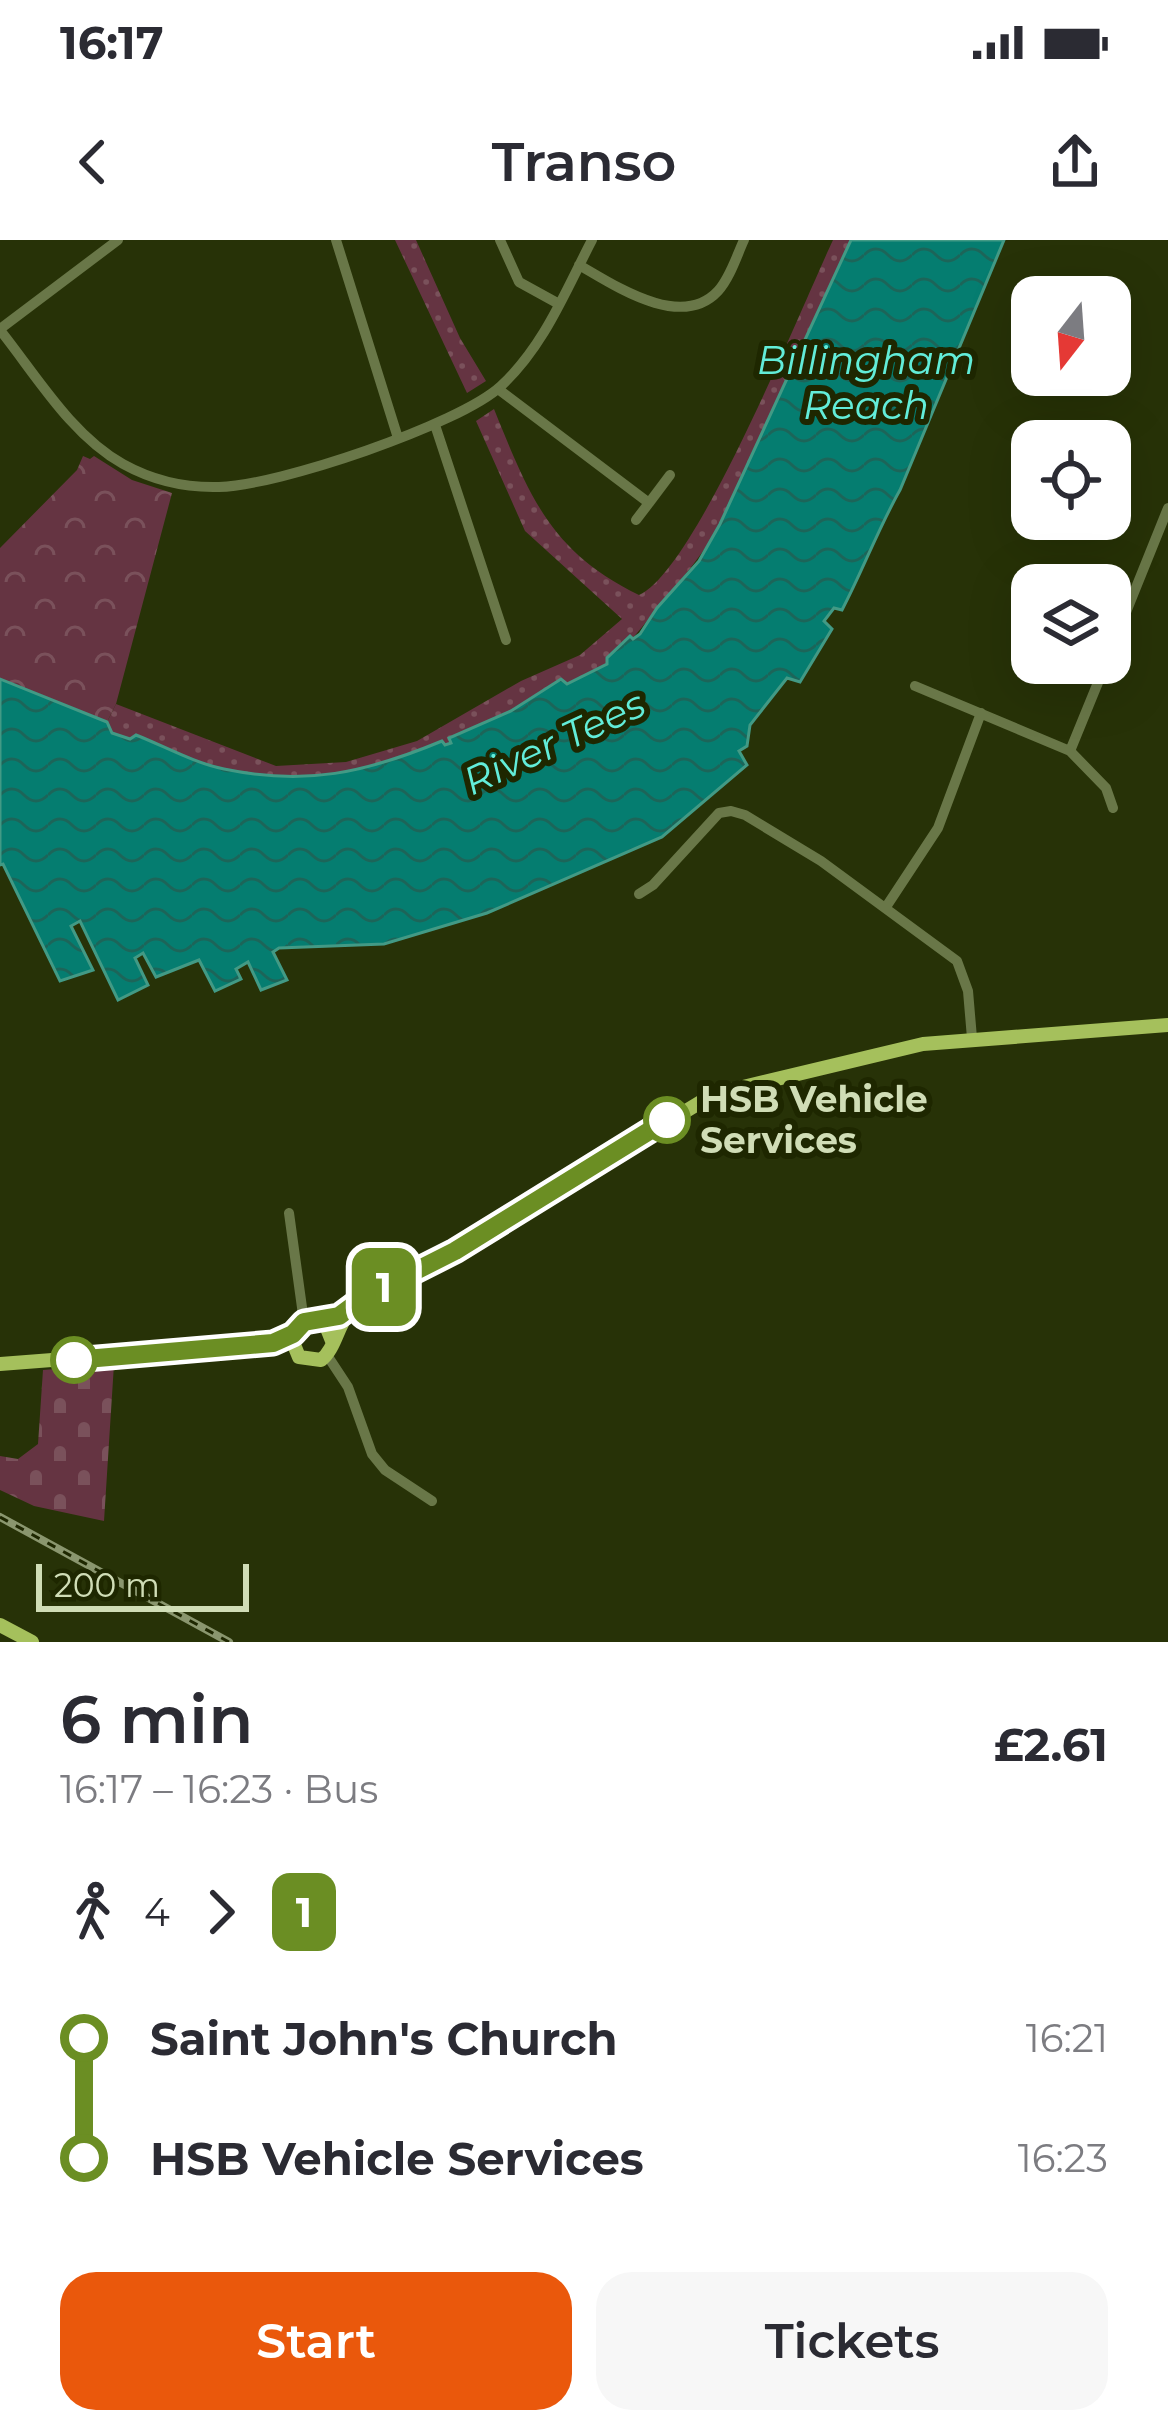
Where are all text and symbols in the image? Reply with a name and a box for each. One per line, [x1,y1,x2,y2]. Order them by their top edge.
text: 16:17 [60,15,164,70]
icon: back [60,129,126,195]
text: Transo [492,129,676,195]
icon: share [1042,129,1108,195]
north arrow [1011,276,1131,396]
map controls [1011,276,1131,684]
water label: Billingham Reach [757,336,975,429]
button: locate [1011,420,1131,540]
button: layers [1011,564,1131,684]
water label: River Tees [455,679,653,805]
place label: HSB Vehicle Services [700,1077,928,1162]
marker: HSB Vehicle Services [645,1098,689,1142]
line badge: 1 [345,1248,423,1326]
text: 1 [376,1261,392,1313]
unlabelled marker [52,1338,96,1382]
scale bar [36,1558,249,1611]
text: 200 m [54,1565,160,1605]
text: 6 min [60,1679,253,1760]
text: £2.61 [994,1717,1108,1772]
text: 16:17 – 16:23 · Bus [60,1765,378,1813]
icon: walk [60,1879,126,1945]
icon: forward [188,1879,254,1945]
text: 1 [296,1886,312,1938]
text: 4 [144,1888,170,1936]
text: Saint John's Church [150,2011,618,2066]
text: 16:21 [1026,2014,1108,2062]
text: HSB Vehicle Services [150,2131,644,2186]
text: 16:23 [1018,2134,1108,2182]
button: Start [60,2272,572,2410]
button: Tickets [596,2272,1108,2410]

